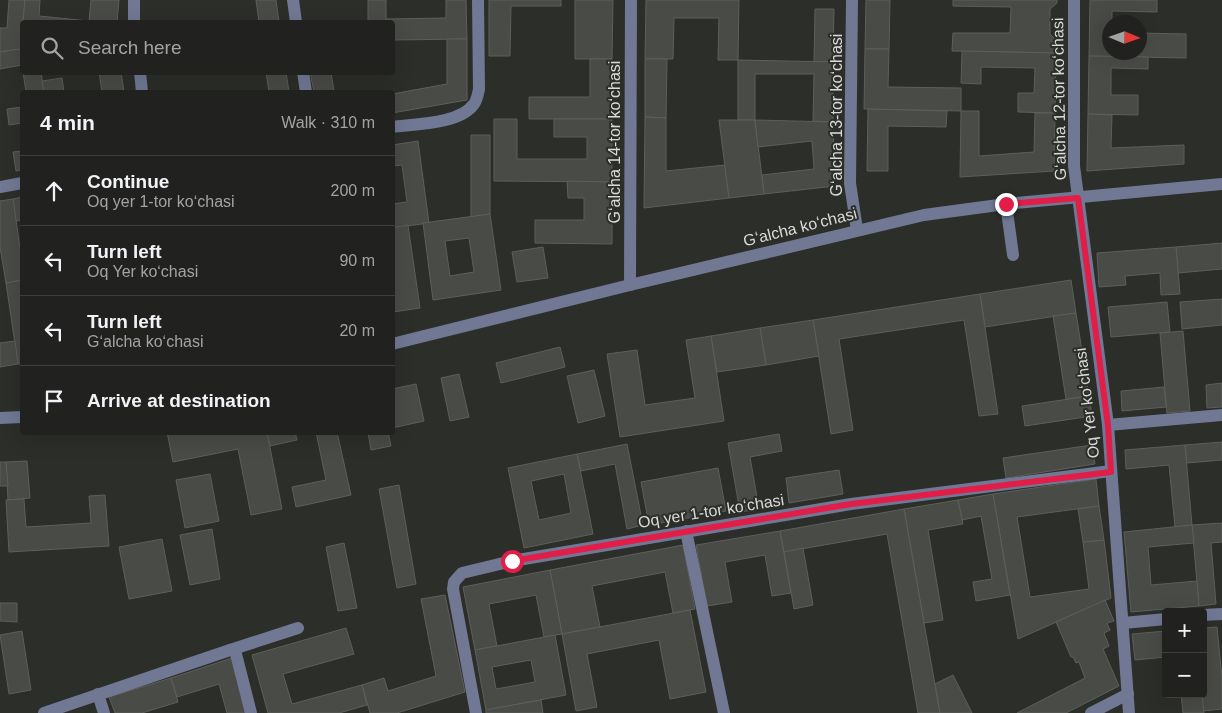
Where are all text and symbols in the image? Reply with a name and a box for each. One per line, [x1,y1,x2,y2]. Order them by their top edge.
north arrow [1102,15,1147,60]
street label: Gʻalcha 12-tor koʻchasi [1049,17,1069,181]
search box [20,20,395,75]
icon: search [38,34,66,62]
street label: Gʻalcha 13-tor koʻchasi [828,34,845,196]
text: Search here [78,37,182,58]
street label: Gʻalcha 14-tor koʻchasi [606,61,623,223]
text: 4 min [40,111,95,134]
text: Walk · 310 m [281,114,375,131]
text: Continue [87,171,169,192]
icon: ahead [40,177,68,205]
text: 200 m [331,182,375,199]
text: Oq yer 1-tor koʻchasi [87,193,235,210]
route end [995,193,1018,216]
street label: Gʻalcha koʻchasi [741,205,859,249]
text: Turn left [87,241,162,262]
icon: left [40,247,68,275]
text: 90 m [339,252,375,269]
text: Oq Yer koʻchasi [87,263,198,280]
text: Turn left [87,311,162,332]
icon: left [40,317,68,345]
text: 20 m [339,322,375,339]
text: Gʻalcha koʻchasi [87,333,204,350]
street label: Oq Yer koʻchasi [1072,347,1102,459]
icon: arrive [40,387,68,415]
text: Arrive at destination [87,390,271,411]
street label: Oq yer 1-tor koʻchasi [637,491,785,531]
route start [501,550,524,573]
map controls [1162,608,1207,698]
button: + [1162,608,1207,653]
button: − [1162,653,1207,698]

